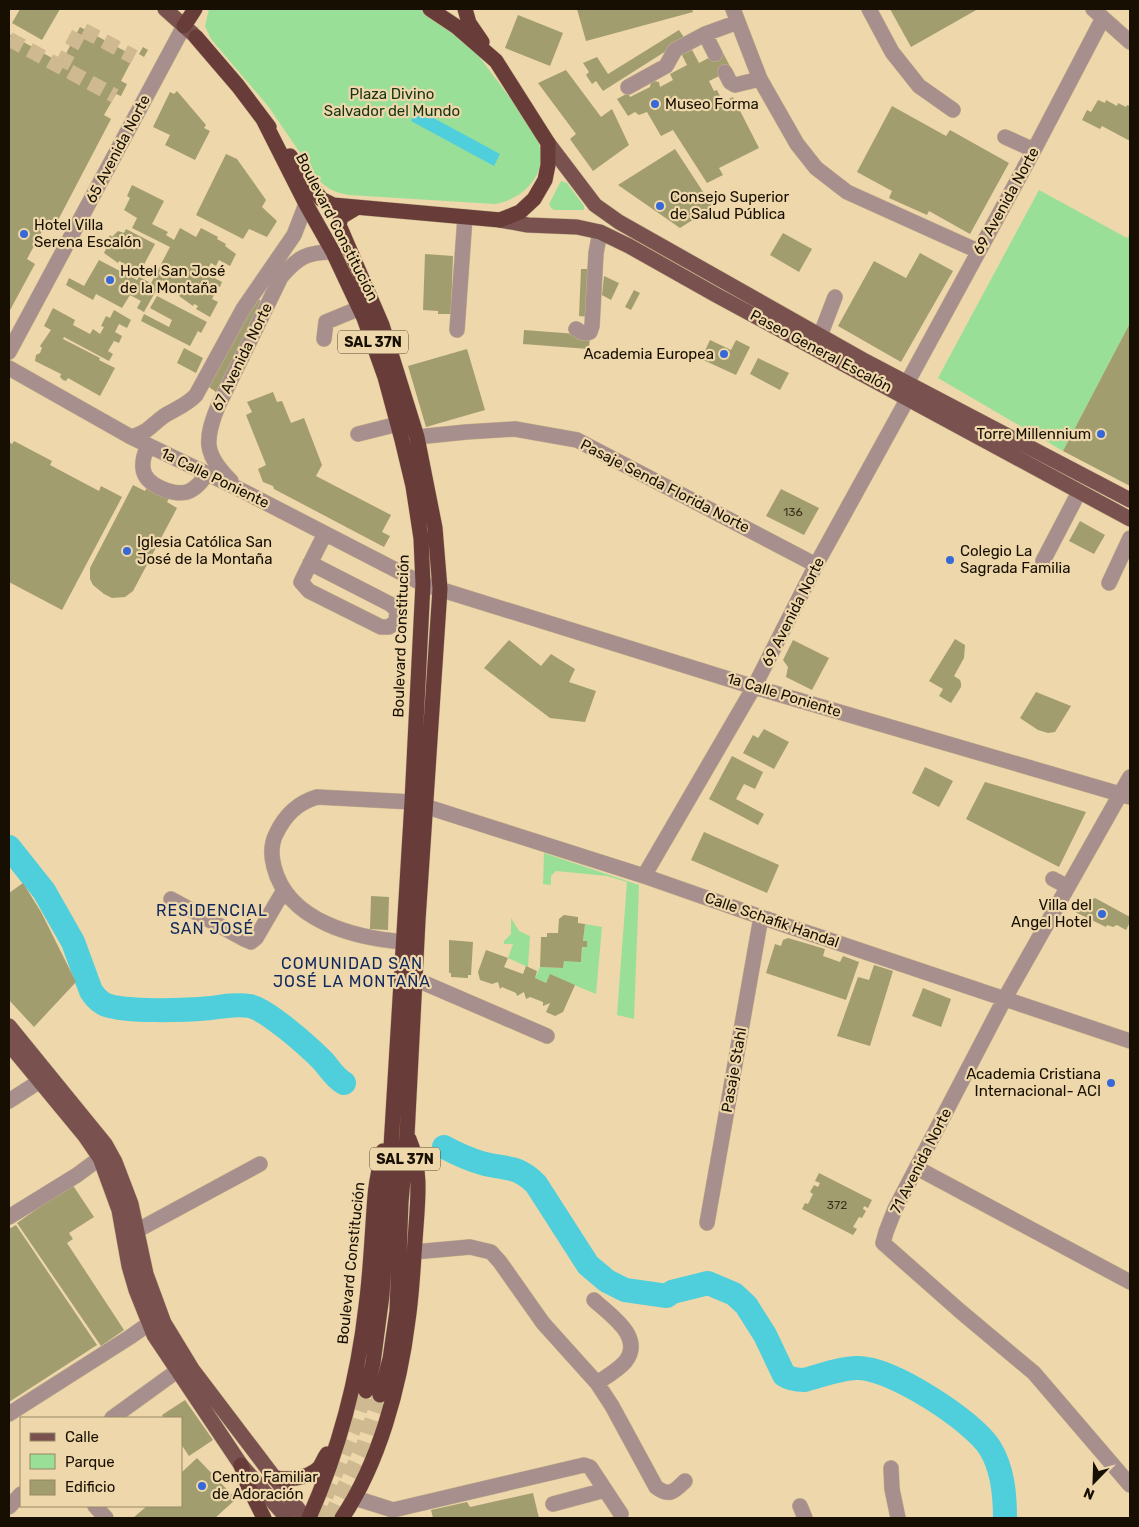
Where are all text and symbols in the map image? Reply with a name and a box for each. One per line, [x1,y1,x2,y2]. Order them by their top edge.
park label: Plaza Divino Salvador del Mundo [324,85,460,120]
street label: 65 Avenida Norte [82,92,154,206]
place label: Museo Forma [665,95,759,113]
marker: Museo Forma [649,98,661,110]
street label: 69 Avenida Norte [969,144,1043,258]
street label: Boulevard Constitución [292,150,382,304]
place label: Consejo Superior de Salud Pública [670,188,789,223]
marker: Consejo Superior de Salud Pública [654,200,666,212]
place label: Hotel Villa Serena Escalón [34,216,141,251]
marker: Hotel Villa Serena Escalón [18,228,30,240]
place label: Hotel San José de la Montaña [120,262,225,297]
marker: Hotel San José de la Montaña [104,274,116,286]
street label: 67 Avenida Norte [208,300,276,414]
street label: Paseo General Escalón [747,306,895,396]
road number: SAL 37N [338,331,408,354]
place label: Academia Europea [583,345,714,363]
marker: Academia Europea [718,348,730,360]
place label: Torre Millennium [976,425,1091,443]
marker: Torre Millennium [1095,428,1107,440]
street label: Pasaje Senda Florida Norte [577,435,753,537]
street label: 1a Calle Poniente [158,444,272,512]
house number: 136 [783,505,803,519]
place label: Iglesia Católica San José de la Montaña [137,533,272,568]
place label: Colegio La Sagrada Familia [960,542,1070,577]
marker: Iglesia Católica San José de la Montaña [121,545,133,557]
street label: Boulevard Constitución [389,554,413,718]
marker: Colegio La Sagrada Familia [944,554,956,566]
street label: 69 Avenida Norte [758,555,828,669]
street label: 1a Calle Poniente [725,669,843,721]
street label: Calle Schafik Handal [702,889,842,951]
place label: Villa del Angel Hotel [1011,896,1092,931]
district label: RESIDENCIAL SAN JOSÉ [156,901,268,938]
marker: Villa del Angel Hotel [1096,908,1108,920]
district label: COMUNIDAD SAN JOSÉ LA MONTAÑA [273,954,431,991]
street label: Pasaje Stahl [718,1026,750,1114]
place label: Academia Cristiana Internacional- ACI [966,1065,1101,1100]
marker: Academia Cristiana Internacional- ACI [1105,1077,1117,1089]
street label: 71 Avenida Norte [887,1105,955,1217]
road number: SAL 37N [370,1148,440,1170]
street label: Boulevard Constitución [334,1181,368,1345]
house number: 372 [827,1198,847,1212]
legend [20,1417,182,1507]
text: Calle [65,1428,99,1446]
text: Parque [65,1453,115,1471]
north arrow [1069,1457,1119,1507]
place label: Centro Familiar de Adoración [212,1468,318,1503]
text: Edificio [65,1478,115,1496]
marker: Centro Familiar de Adoración [196,1480,208,1492]
text: N [1081,1484,1097,1503]

